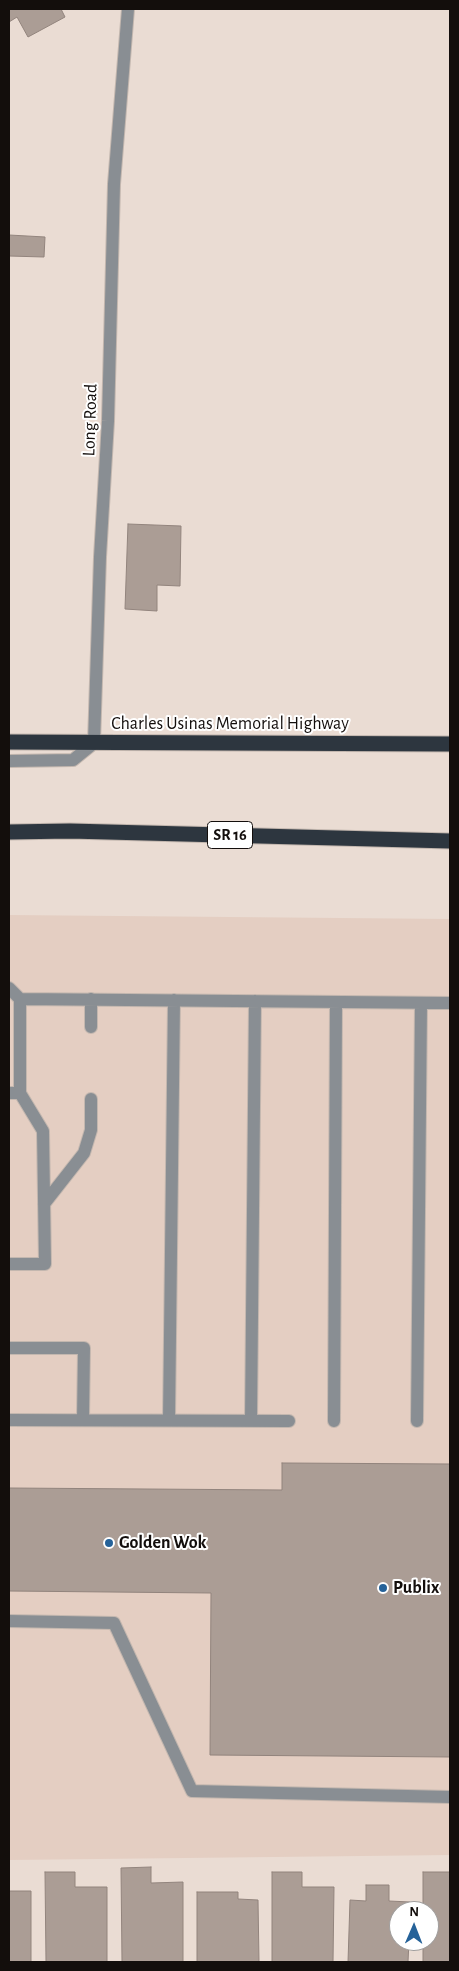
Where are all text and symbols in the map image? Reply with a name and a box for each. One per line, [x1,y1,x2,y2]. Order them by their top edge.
street label: Long Road [78,383,102,457]
street label: Charles Usinas Memorial Highway [111,713,349,735]
road number: SR 16 [208,822,252,848]
place label: Golden Wok [119,1532,207,1554]
marker: Golden Wok [103,1537,115,1549]
place label: Publix [393,1577,439,1599]
marker: Publix [377,1582,389,1594]
north arrow [389,1901,439,1951]
text: N [409,1905,419,1919]

